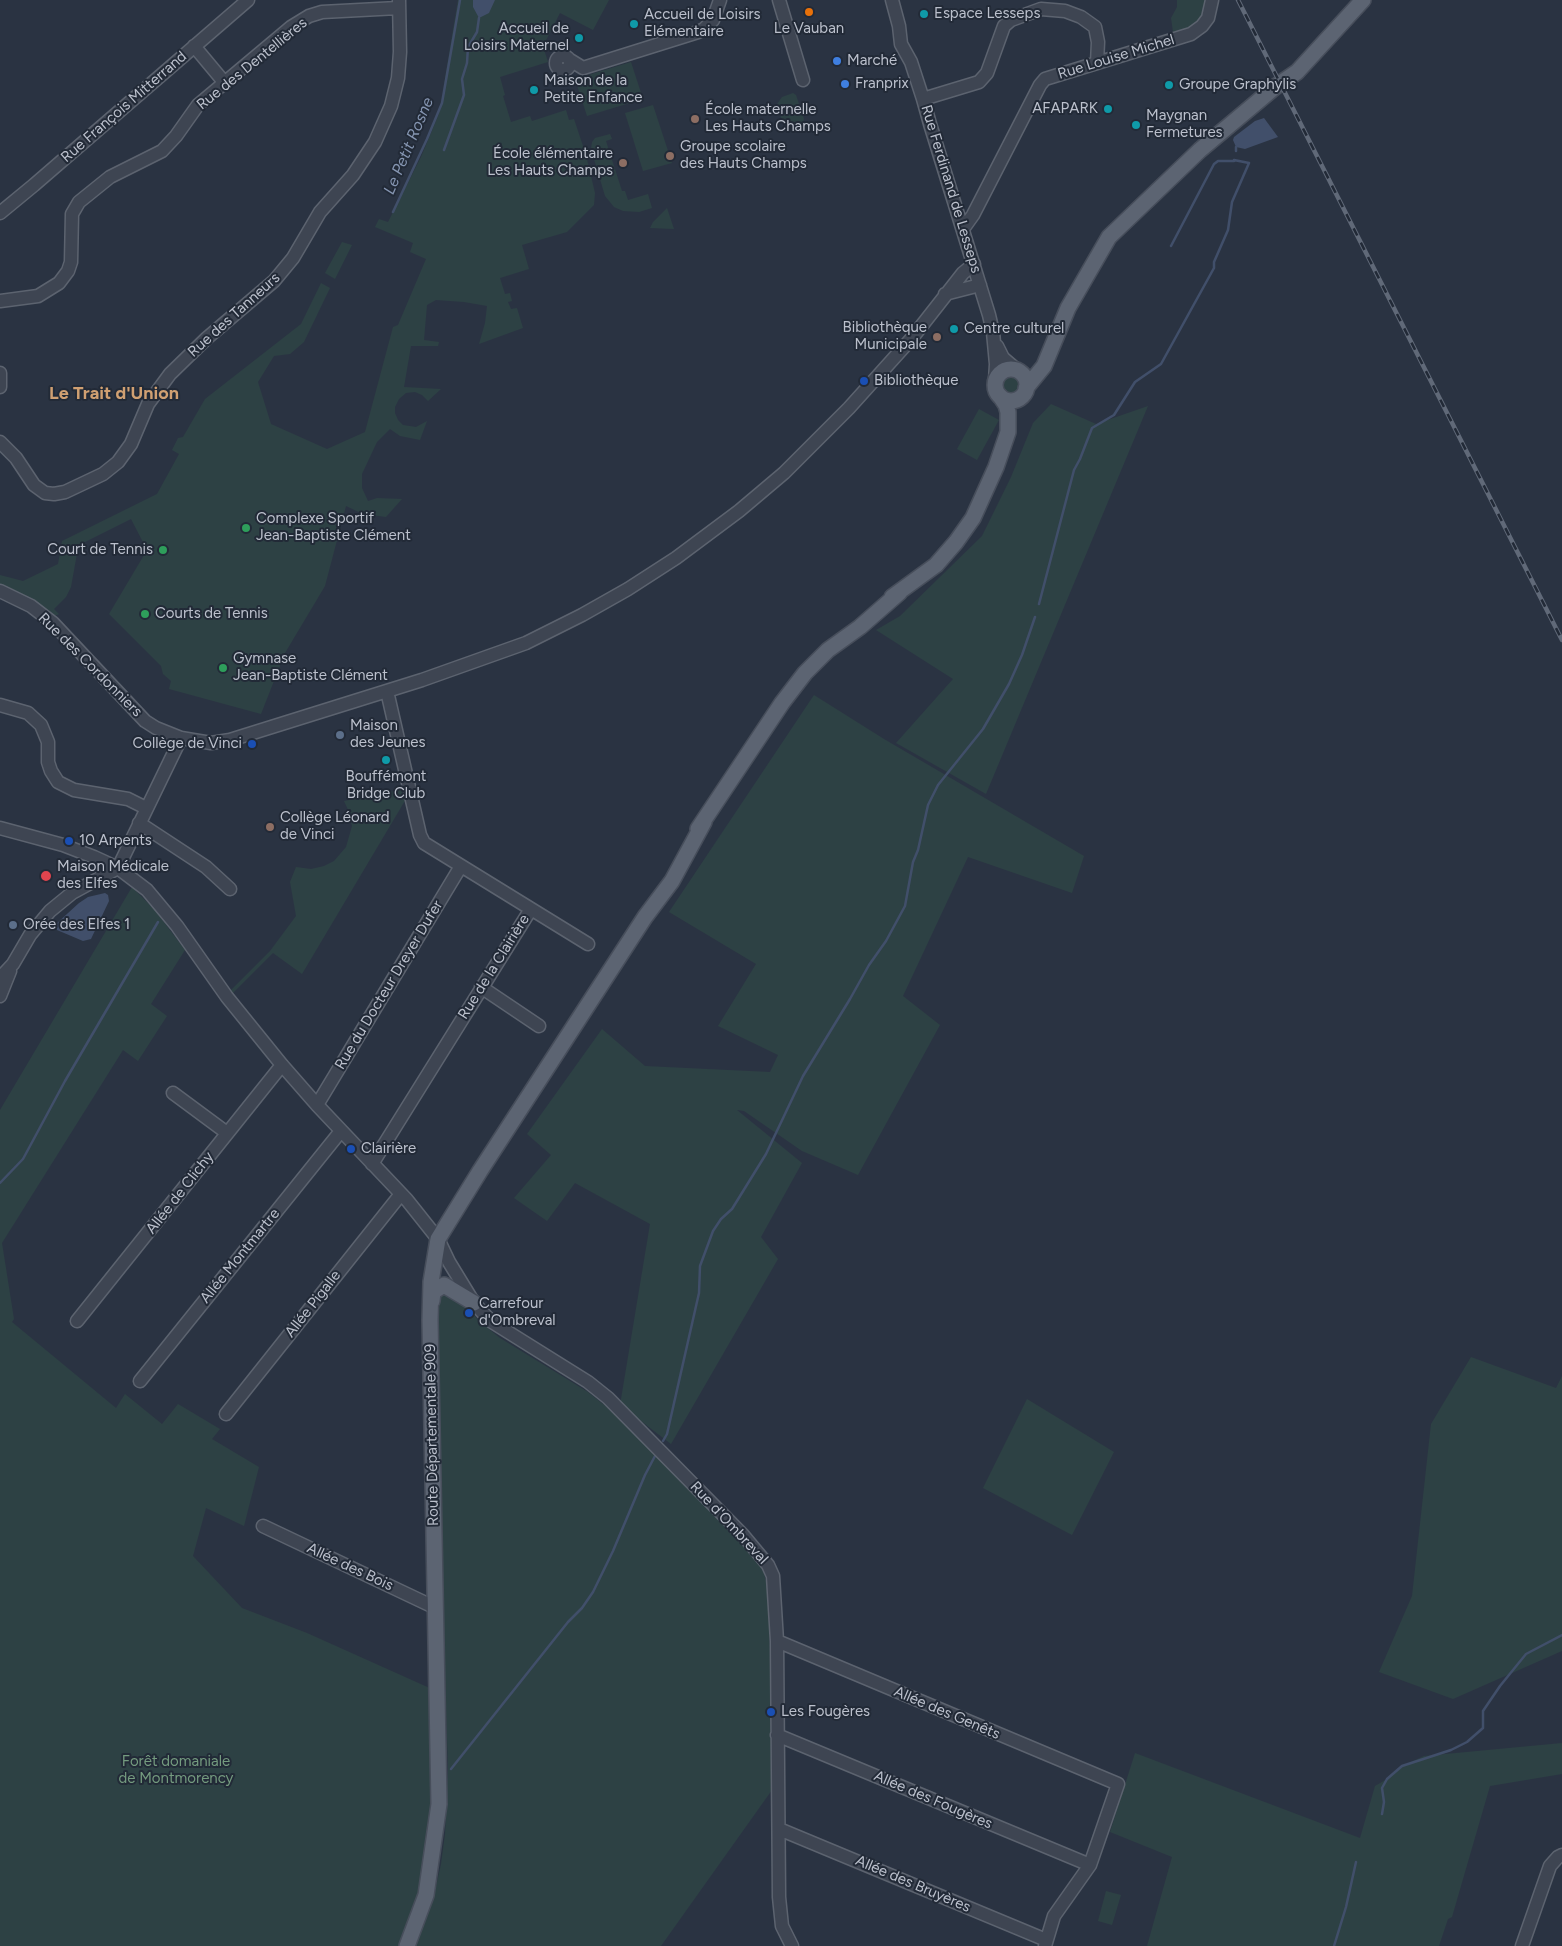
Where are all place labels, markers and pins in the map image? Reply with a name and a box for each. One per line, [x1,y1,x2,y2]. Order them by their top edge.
place label: Espace Lesseps [934,5,1040,23]
place label: Accueil de Loisirs Elémentaire [644,6,761,41]
marker: Le Vauban [803,6,815,18]
marker: Espace Lesseps [918,8,930,20]
marker: Accueil de Loisirs Elémentaire [628,18,640,30]
place label: Accueil de Loisirs Maternel [464,20,569,55]
place label: Le Vauban [774,20,844,38]
marker: Accueil de Loisirs Maternel [573,32,585,44]
place label: Marché [847,52,897,70]
marker: Marché [831,55,843,67]
place label: Maison de la Petite Enfance [544,72,642,107]
place label: Franprix [855,75,909,93]
place label: Groupe Graphylis [1179,76,1296,94]
marker: Franprix [839,78,851,90]
marker: Groupe Graphylis [1163,79,1175,91]
marker: Maison de la Petite Enfance [528,84,540,96]
place label: AFAPARK [1032,100,1098,118]
place label: École maternelle Les Hauts Champs [705,101,831,136]
marker: AFAPARK [1102,103,1114,115]
place label: Maygnan Fermetures [1146,107,1223,142]
marker: École maternelle Les Hauts Champs [689,113,701,125]
marker: Maygnan Fermetures [1130,119,1142,131]
place label: Groupe scolaire des Hauts Champs [680,138,807,173]
place label: École élémentaire Les Hauts Champs [487,145,613,180]
marker: Groupe scolaire des Hauts Champs [664,150,676,162]
marker: École élémentaire Les Hauts Champs [617,157,629,169]
place label: Bibliothèque Municipale [843,319,927,354]
place label: Centre culturel [964,320,1064,338]
marker: Centre culturel [948,323,960,335]
marker: Bibliothèque Municipale [931,331,943,343]
place label: Bibliothèque [874,372,958,390]
marker: Bibliothèque [858,375,870,387]
place label: Complexe Sportif Jean-Baptiste Clément [256,510,411,545]
marker: Complexe Sportif Jean-Baptiste Clément [240,522,252,534]
place label: Court de Tennis [47,541,153,559]
marker: Court de Tennis [157,544,169,556]
place label: Courts de Tennis [155,605,268,623]
marker: Courts de Tennis [139,608,151,620]
place label: Gymnase Jean-Baptiste Clément [233,650,388,685]
marker: Gymnase Jean-Baptiste Clément [217,662,229,674]
place label: Maison des Jeunes [350,717,426,752]
marker: Maison des Jeunes [334,729,346,741]
place label: Collège de Vinci [132,735,242,753]
marker: Collège de Vinci [246,738,258,750]
marker: Bouffémont Bridge Club [380,754,392,766]
place label: Bouffémont Bridge Club [346,768,426,803]
place label: Collège Léonard de Vinci [280,809,390,844]
marker: Collège Léonard de Vinci [264,821,276,833]
place label: 10 Arpents [79,832,152,850]
marker: 10 Arpents [63,835,75,847]
place label: Maison Médicale des Elfes [57,858,169,893]
marker: Maison Médicale des Elfes [39,869,53,883]
place label: Orée des Elfes 1 [23,916,130,934]
marker: Orée des Elfes 1 [7,919,19,931]
place label: Clairière [361,1140,416,1158]
marker: Clairière [345,1143,357,1155]
place label: Carrefour d'Ombreval [479,1295,556,1330]
marker: Carrefour d'Ombreval [463,1307,475,1319]
place label: Les Fougères [781,1703,870,1721]
marker: Les Fougères [765,1706,777,1718]

